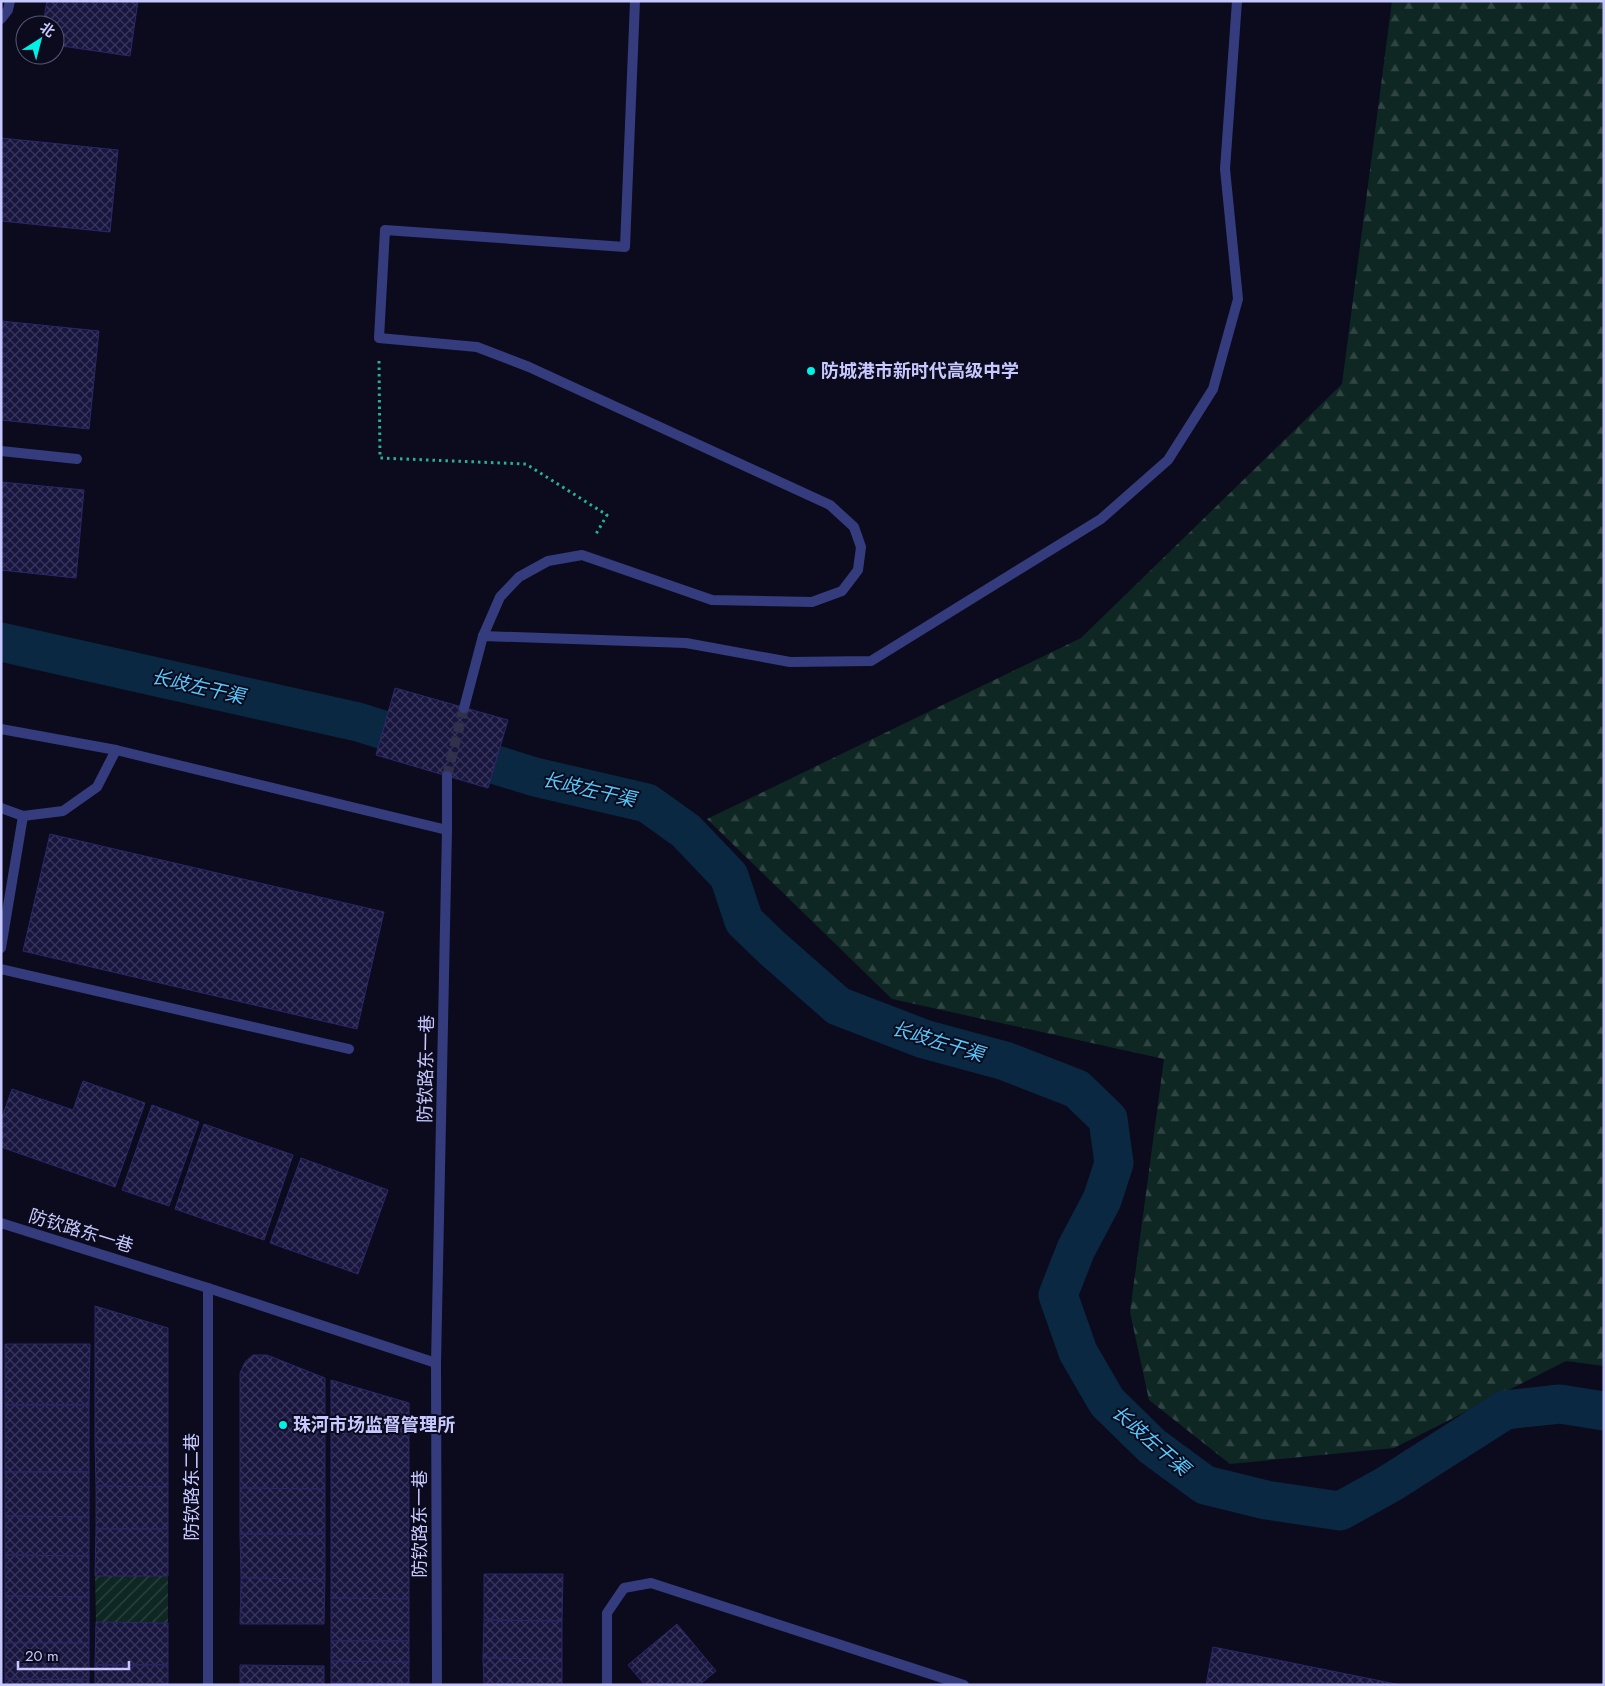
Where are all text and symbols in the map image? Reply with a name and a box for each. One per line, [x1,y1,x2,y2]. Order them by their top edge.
north arrow [15,15,65,65]
text: 北 [36,17,59,42]
place label: 防城港市新时代高级中学 [821,358,1019,384]
marker: 防城港市新时代高级中学 [805,365,817,377]
water label: 长歧左干渠 [149,663,250,711]
water label: 长歧左干渠 [540,766,641,814]
street label: 防钦路东一巷 [412,1015,440,1123]
water label: 长歧左干渠 [888,1015,990,1069]
street label: 防钦路东一巷 [26,1203,136,1259]
water label: 长歧左干渠 [1106,1399,1198,1484]
place label: 珠河市场监督管理所 [293,1412,455,1438]
marker: 珠河市场监督管理所 [277,1419,289,1431]
street label: 防钦路东二巷 [179,1433,205,1541]
street label: 防钦路东一巷 [407,1470,433,1578]
scale bar [18,1638,129,1670]
text: 20 m [25,1645,59,1667]

